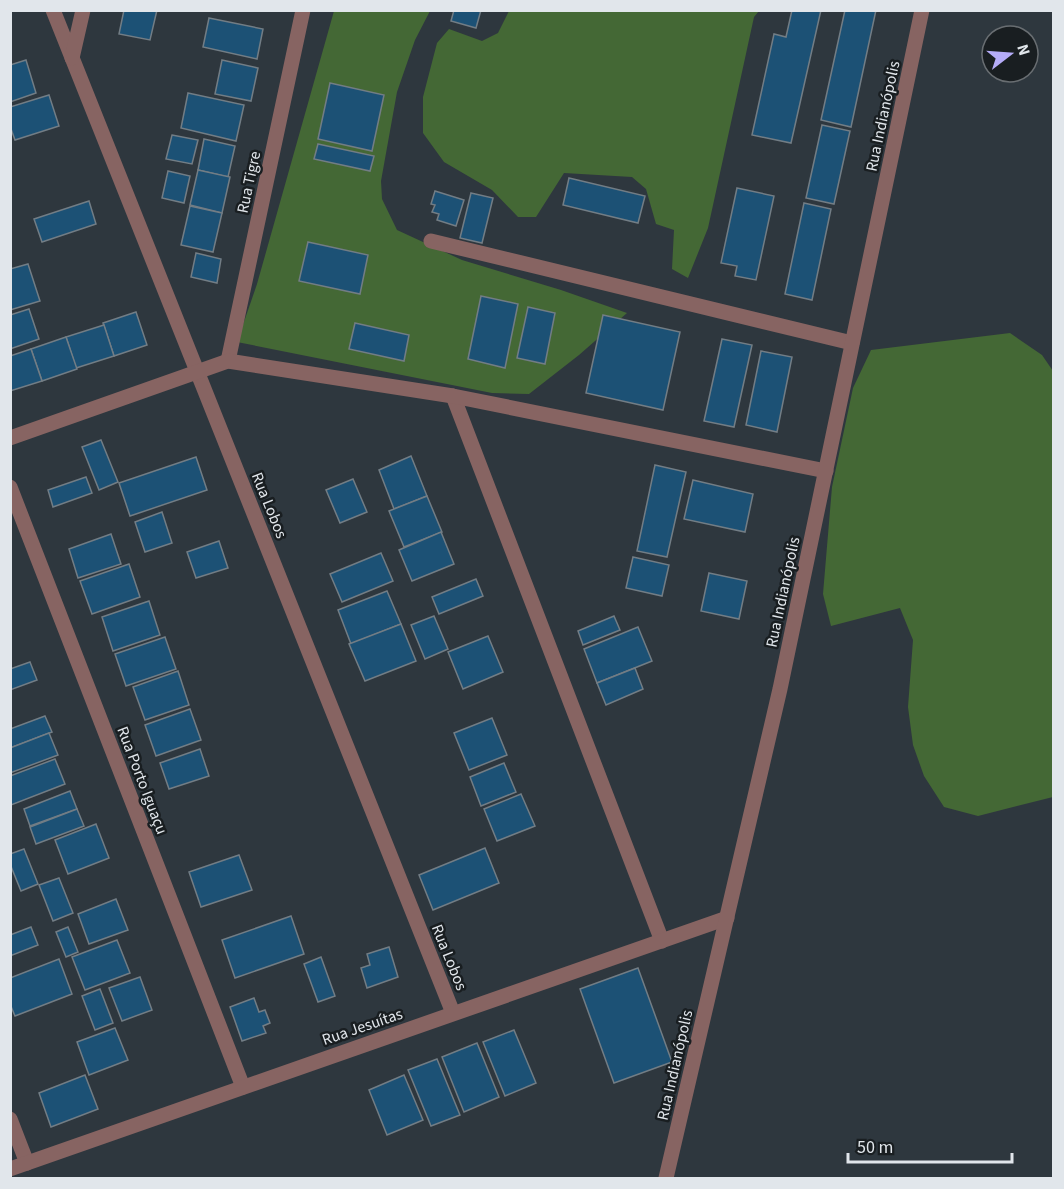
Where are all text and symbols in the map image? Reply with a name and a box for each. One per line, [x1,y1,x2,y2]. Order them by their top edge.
north arrow [980,24,1040,84]
text: N [1011,42,1035,58]
street label: Rua Indianópolis [861,59,906,174]
street label: Rua Tigre [232,149,266,215]
street label: Rua Lobos [246,469,292,542]
street label: Rua Indianópolis [761,535,806,650]
street label: Rua Porto Iguaçu [111,723,173,838]
street label: Rua Lobos [426,921,472,994]
street label: Rua Jesuítas [319,1003,406,1051]
street label: Rua Indianópolis [652,1008,698,1123]
scale bar [848,1126,1012,1164]
text: 50 m [857,1135,893,1160]

